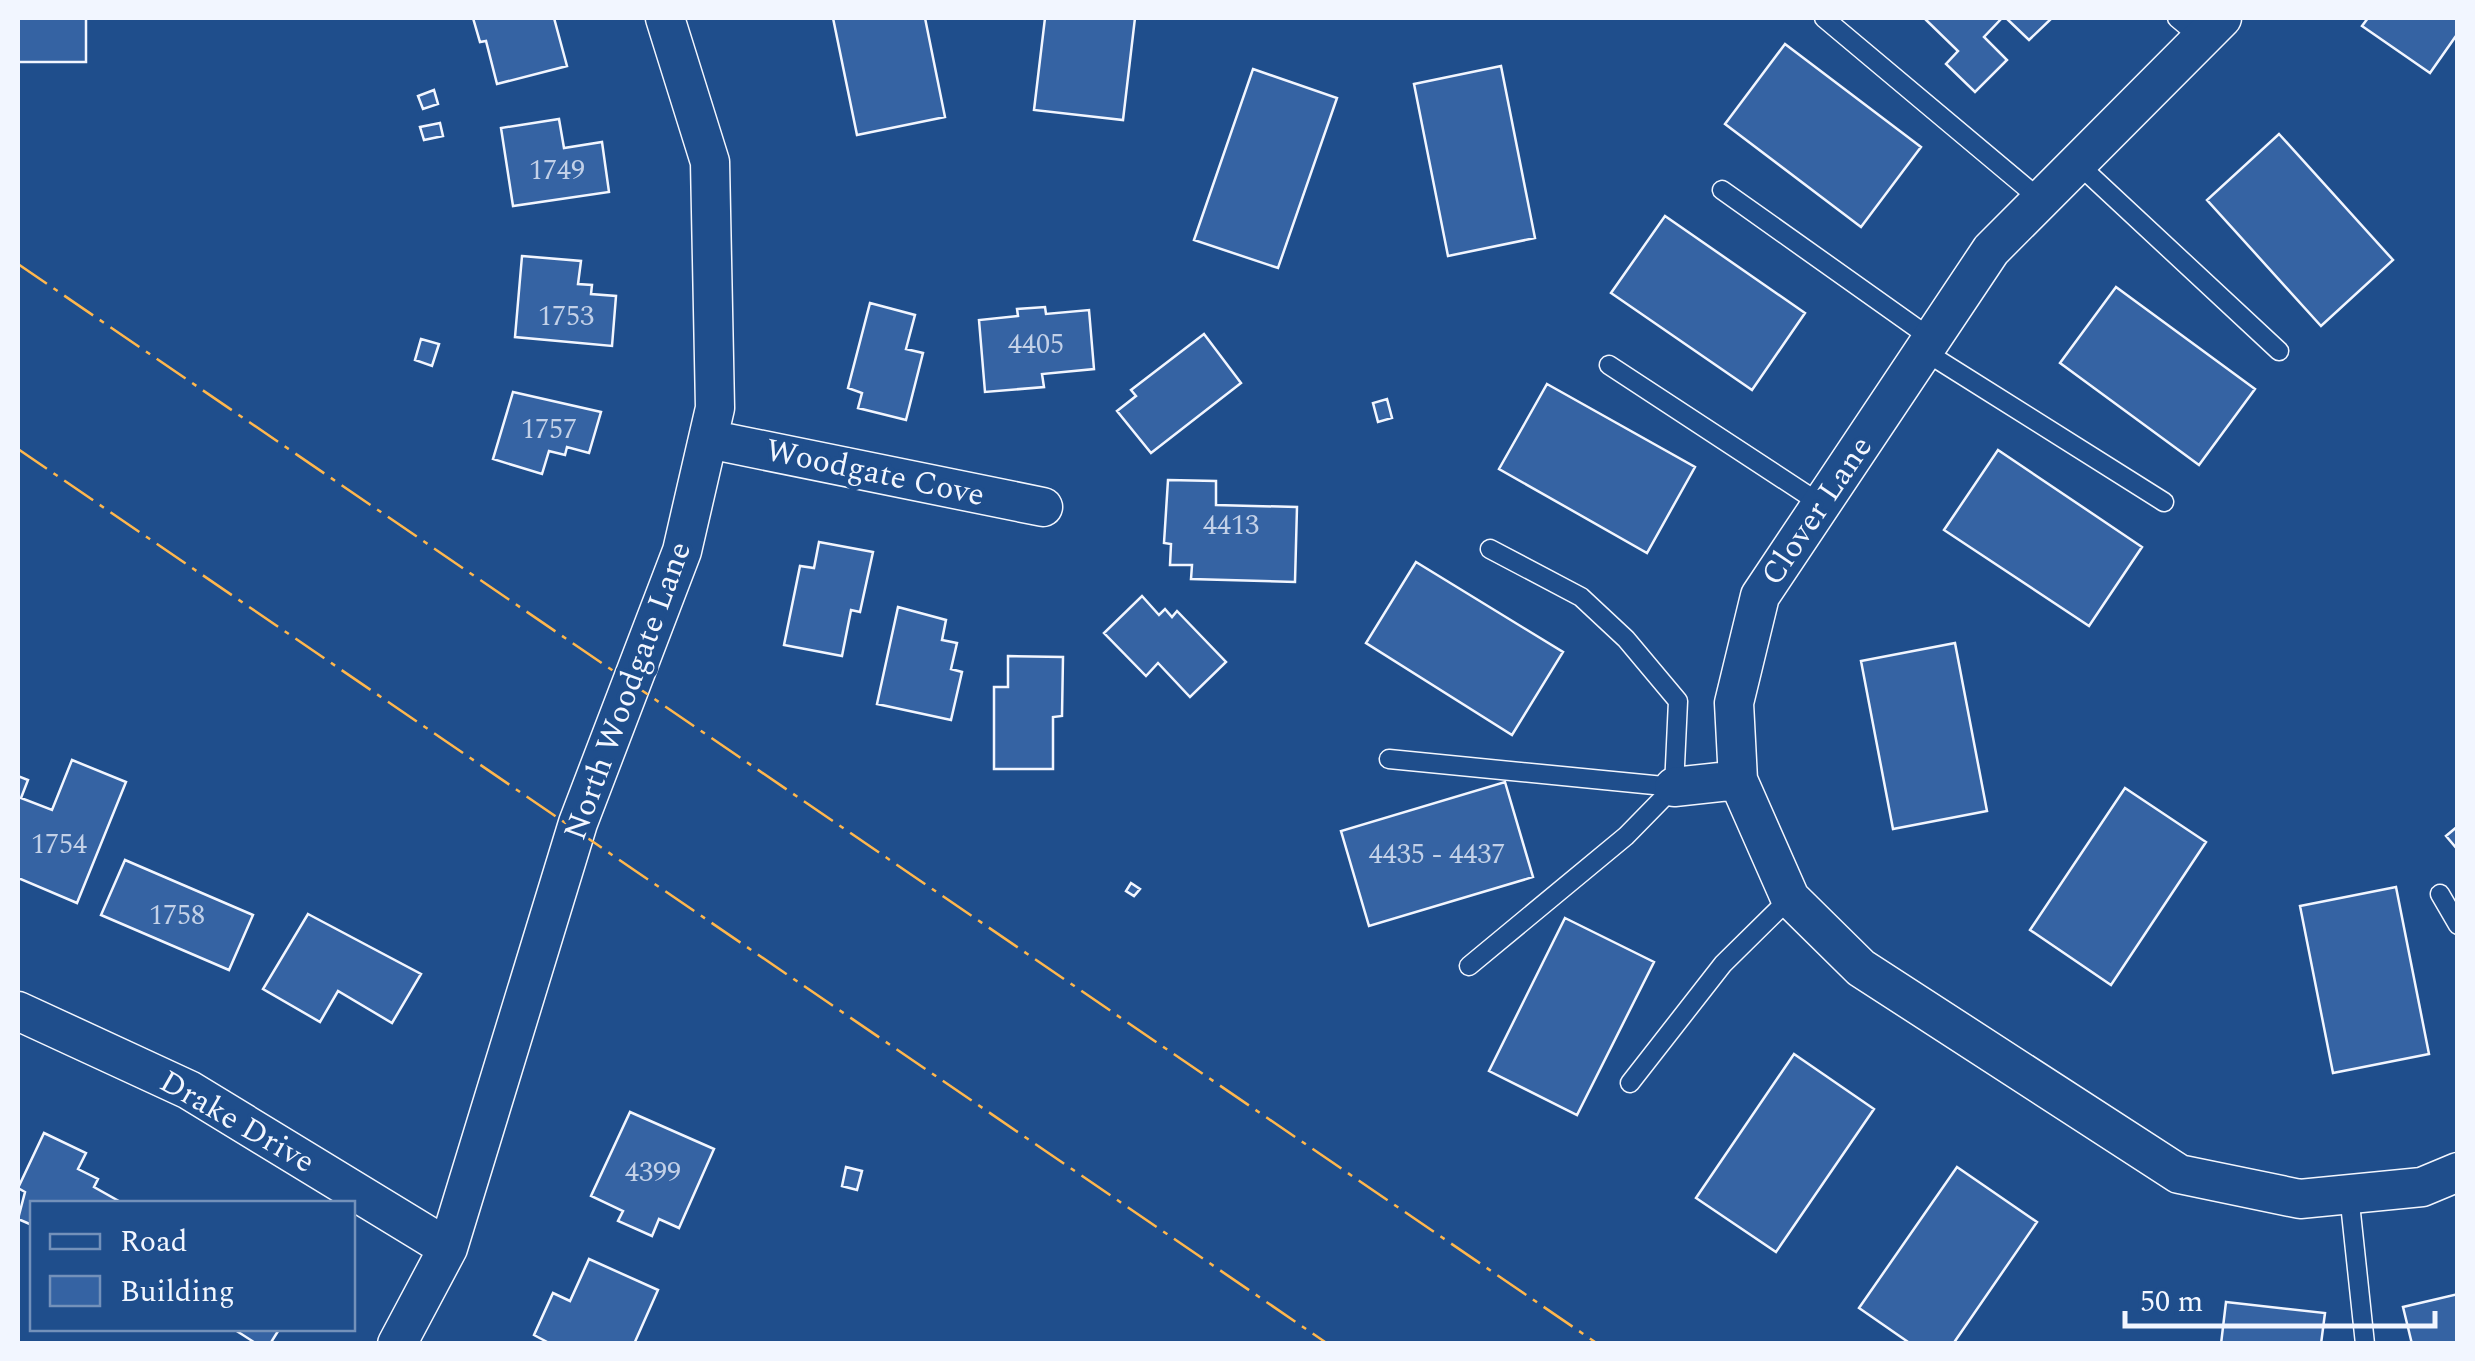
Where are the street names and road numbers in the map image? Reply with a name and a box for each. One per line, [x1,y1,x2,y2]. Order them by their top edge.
street label: Woodgate Cove [761,426,989,520]
street label: Clover Lane [1749,426,1885,596]
street label: North Woodgate Lane [551,535,705,847]
street label: Drake Drive [150,1058,324,1186]

